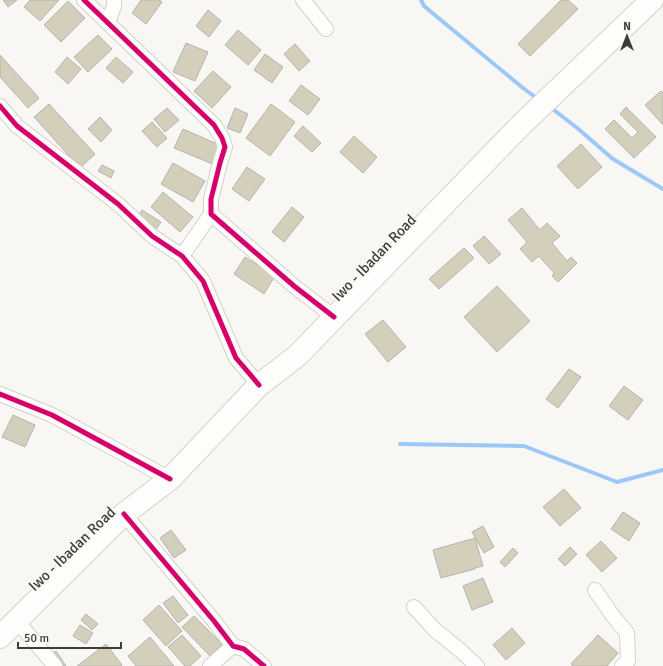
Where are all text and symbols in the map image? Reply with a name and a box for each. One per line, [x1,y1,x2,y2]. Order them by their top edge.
north arrow [607,16,647,56]
text: N [623,20,631,33]
street label: Iwo - Ibadan Road [328,211,420,305]
street label: Iwo - Ibadan Road [25,503,119,595]
scale bar [18,624,121,650]
text: 50 m [24,631,49,646]

